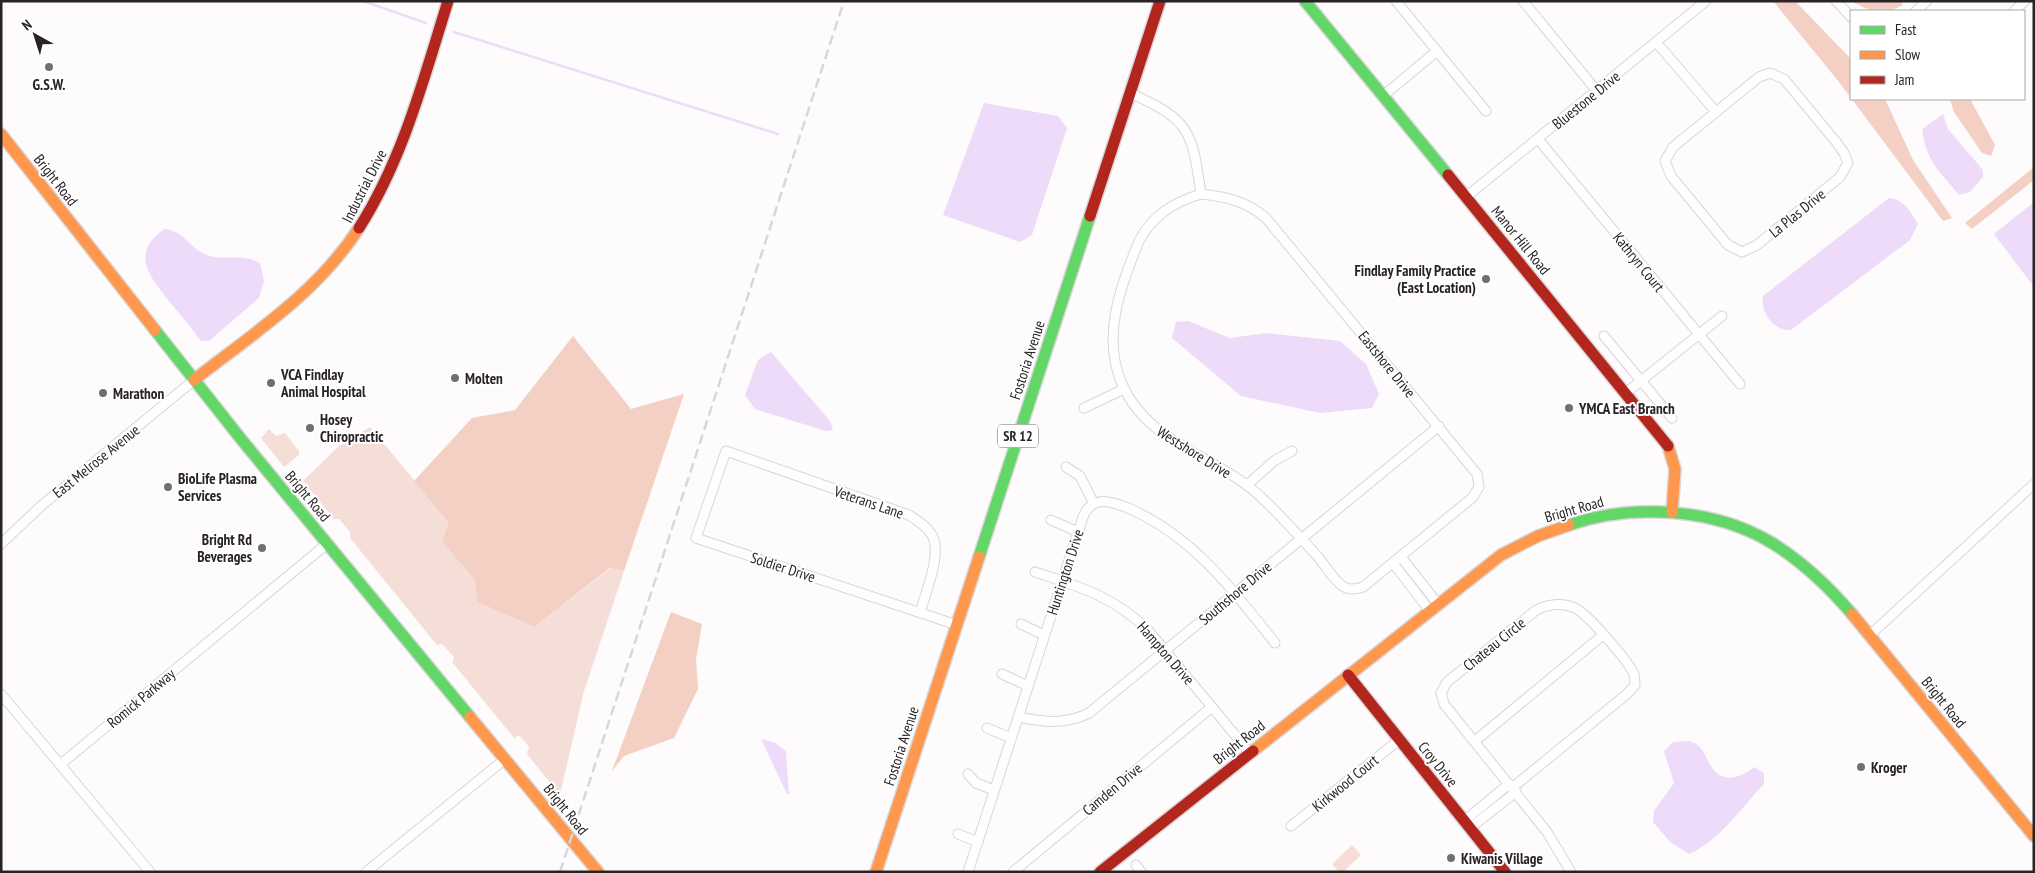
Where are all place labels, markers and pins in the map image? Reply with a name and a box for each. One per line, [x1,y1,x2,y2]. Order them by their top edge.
marker: G.S.W. [43,61,55,73]
place label: G.S.W. [33,75,65,94]
place label: Findlay Family Practice (East Location) [1355,261,1476,297]
marker: Findlay Family Practice (East Location) [1480,273,1492,285]
place label: VCA Findlay Animal Hospital [280,365,366,401]
place label: Molten [465,369,503,388]
marker: Molten [449,372,461,384]
marker: VCA Findlay Animal Hospital [265,377,277,389]
place label: Marathon [113,384,165,403]
marker: Marathon [97,387,109,399]
place label: YMCA East Branch [1578,399,1675,418]
marker: YMCA East Branch [1563,402,1575,414]
place label: Hosey Chiropractic [320,410,384,446]
marker: Hosey Chiropractic [304,422,316,434]
place label: BioLife Plasma Services [178,469,257,505]
marker: BioLife Plasma Services [162,481,174,493]
place label: Bright Rd Beverages [197,530,252,566]
marker: Bright Rd Beverages [256,542,268,554]
place label: Kroger [1871,758,1908,777]
marker: Kroger [1855,761,1867,773]
place label: Kiwanis Village [1461,849,1543,868]
marker: Kiwanis Village [1445,852,1457,864]

